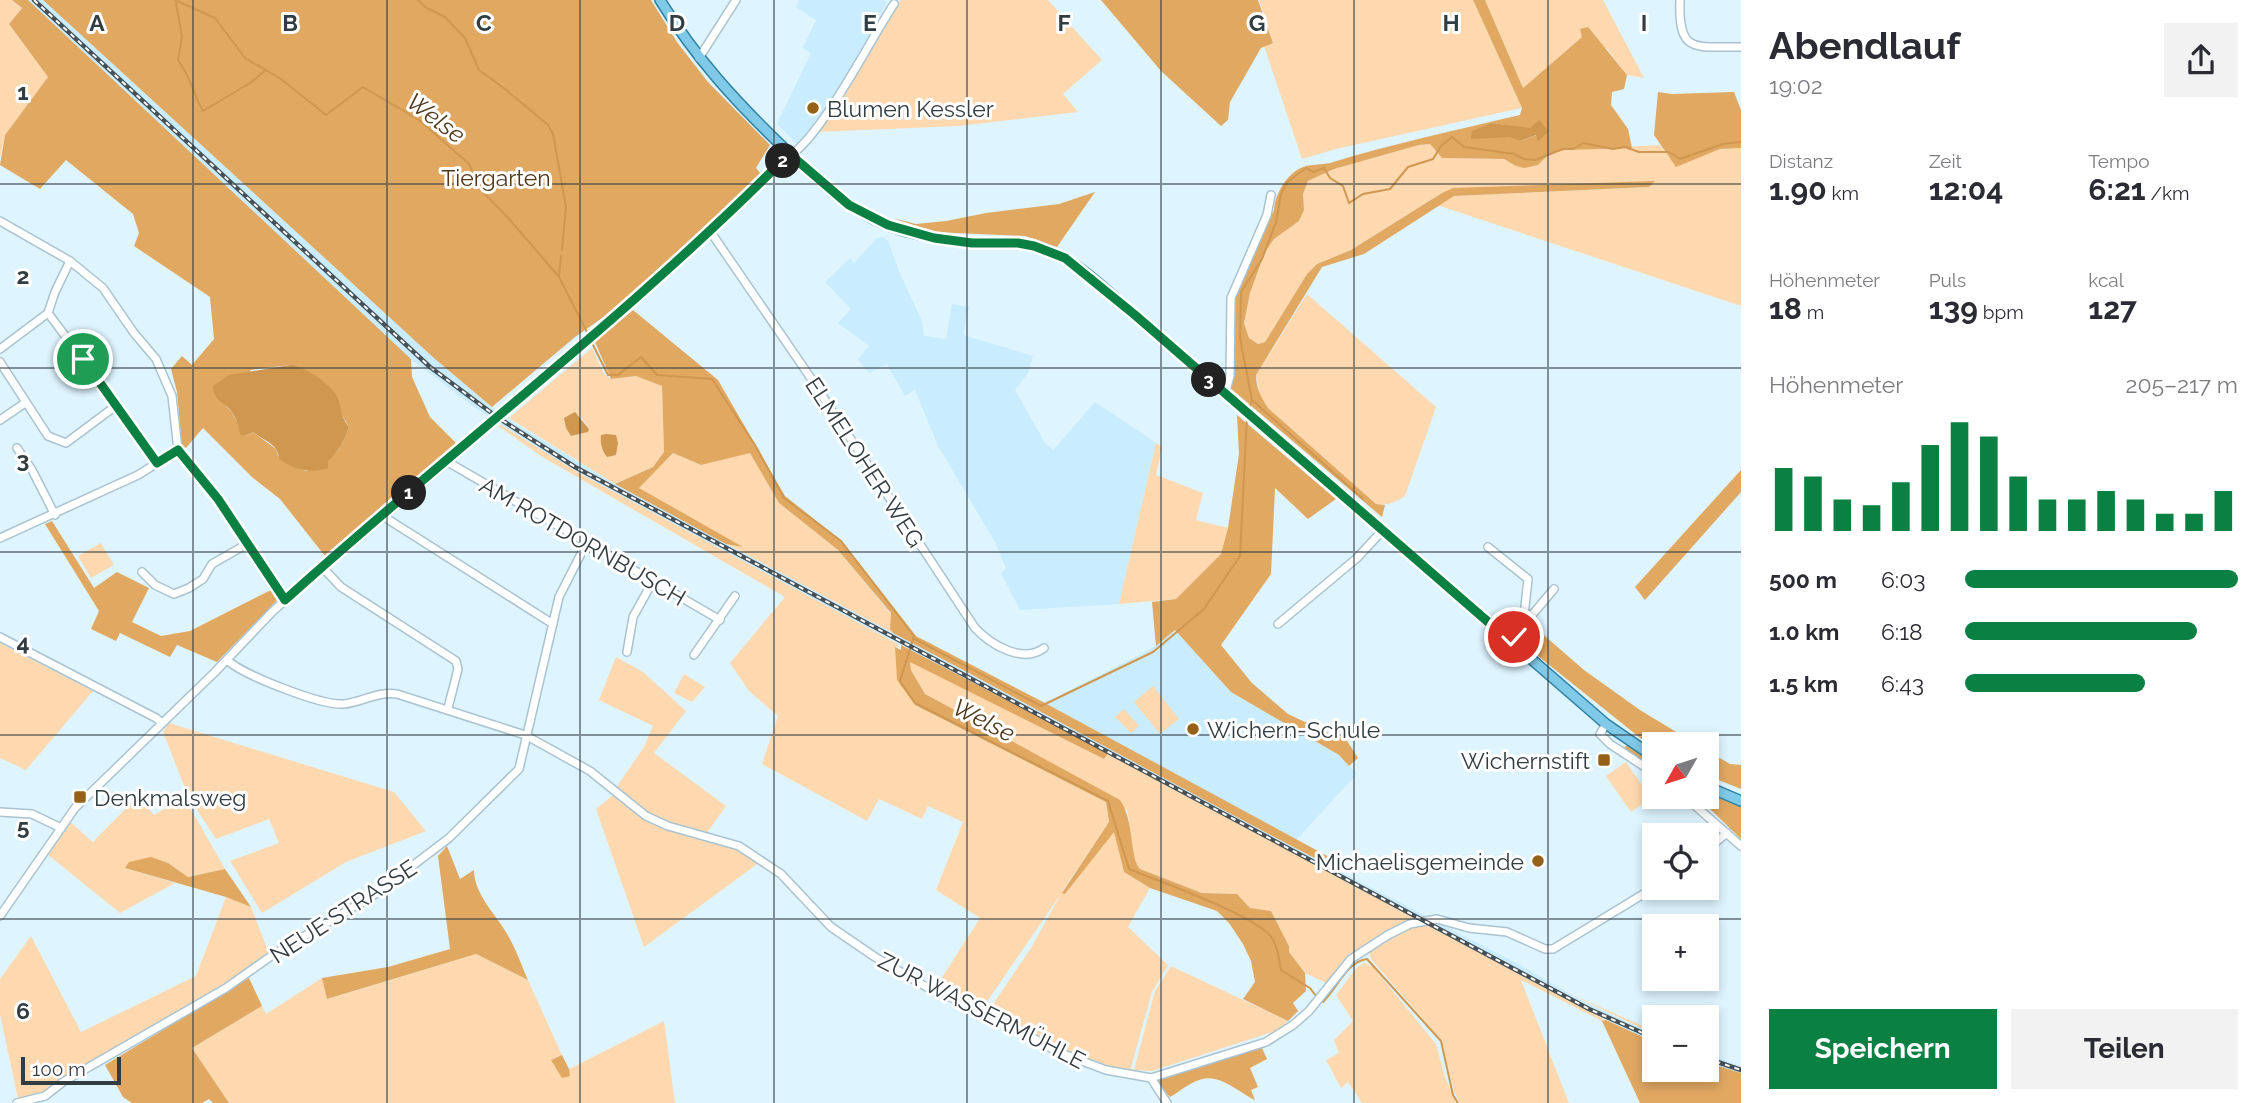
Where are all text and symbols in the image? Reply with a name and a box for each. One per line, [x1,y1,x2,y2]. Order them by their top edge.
text: A [89,9,105,36]
text: B [282,9,298,36]
text: C [476,9,492,36]
text: D [669,9,685,36]
text: E [863,9,877,36]
text: F [1057,9,1071,36]
text: G [1249,9,1265,36]
text: H [1442,9,1460,36]
text: I [1641,9,1647,36]
text: Abendlauf [1769,23,1960,68]
button: share [2164,23,2238,97]
text: 19:02 [1769,72,1823,99]
text: 1 [17,78,29,105]
water label: Welse [401,87,471,149]
place label: Blumen Kessler [827,95,994,122]
marker: Blumen Kessler [805,100,821,116]
pin: 2 [766,144,800,178]
text: 2 [777,149,788,171]
text: Distanz [1769,150,1833,172]
text: Zeit [1929,150,1962,172]
text: Tempo [2088,150,2149,172]
park label: Tiergarten [441,164,551,191]
text: 1.90 [1769,172,1827,207]
text: 12:04 [1929,172,2003,207]
text: 6:21 [2088,172,2146,207]
text: km [1827,182,1859,204]
text: /km [2146,182,2190,204]
text: 2 [17,262,29,289]
text: Höhenmeter [1769,269,1880,291]
text: Puls [1929,269,1966,291]
text: kcal [2088,269,2124,291]
text: 18 [1769,291,1802,326]
text: 139 [1929,291,1978,326]
text: 127 [2088,291,2137,326]
text: m [1802,301,1824,323]
text: bpm [1978,301,2024,323]
pin [53,329,113,389]
icon: arrive [64,340,102,378]
pin: 3 [1192,362,1226,398]
text: 3 [1203,368,1214,390]
text: Höhenmeter [1769,371,1903,398]
text: 205–217 m [2125,371,2238,398]
street label: ELMELOHER WEG [800,372,930,552]
text: 3 [17,446,29,473]
street label: AM ROTDORNBUSCH [475,471,691,611]
pin: 1 [392,476,426,510]
text: 1 [404,481,413,503]
text: 500 m [1769,566,1837,593]
text: 6:03 [1881,566,1926,593]
pin [1484,607,1544,667]
icon: check [1495,618,1533,656]
text: 1.0 km [1769,618,1839,645]
text: 6:18 [1881,618,1923,645]
text: 4 [16,629,30,656]
text: 1.5 km [1769,670,1838,697]
text: 6:43 [1881,670,1924,697]
water label: Welse [948,692,1020,748]
place label: Wichern-Schule [1207,716,1380,743]
marker: Wichern-Schule [1185,721,1201,737]
north arrow [1642,732,1718,808]
map controls [1642,732,1719,1082]
place label: Wichernstift [1461,747,1590,774]
marker: Wichernstift [1596,752,1612,768]
place label: Denkmalsweg [94,784,246,811]
marker: Denkmalsweg [72,789,88,805]
text: 5 [17,813,30,840]
button: locate [1642,823,1719,900]
place label: Michaelisgemeinde [1316,848,1524,875]
marker: Michaelisgemeinde [1530,853,1546,869]
street label: NEUE STRASSE [265,854,421,968]
button: + [1642,914,1719,991]
street label: ZUR WASSERMÜHLE [874,946,1090,1074]
text: 6 [16,997,30,1024]
button: − [1642,1005,1719,1082]
button: Speichern [1769,1009,1997,1089]
button: Teilen [2011,1009,2238,1089]
scale bar [21,1054,121,1086]
text: 100 m [32,1058,86,1080]

